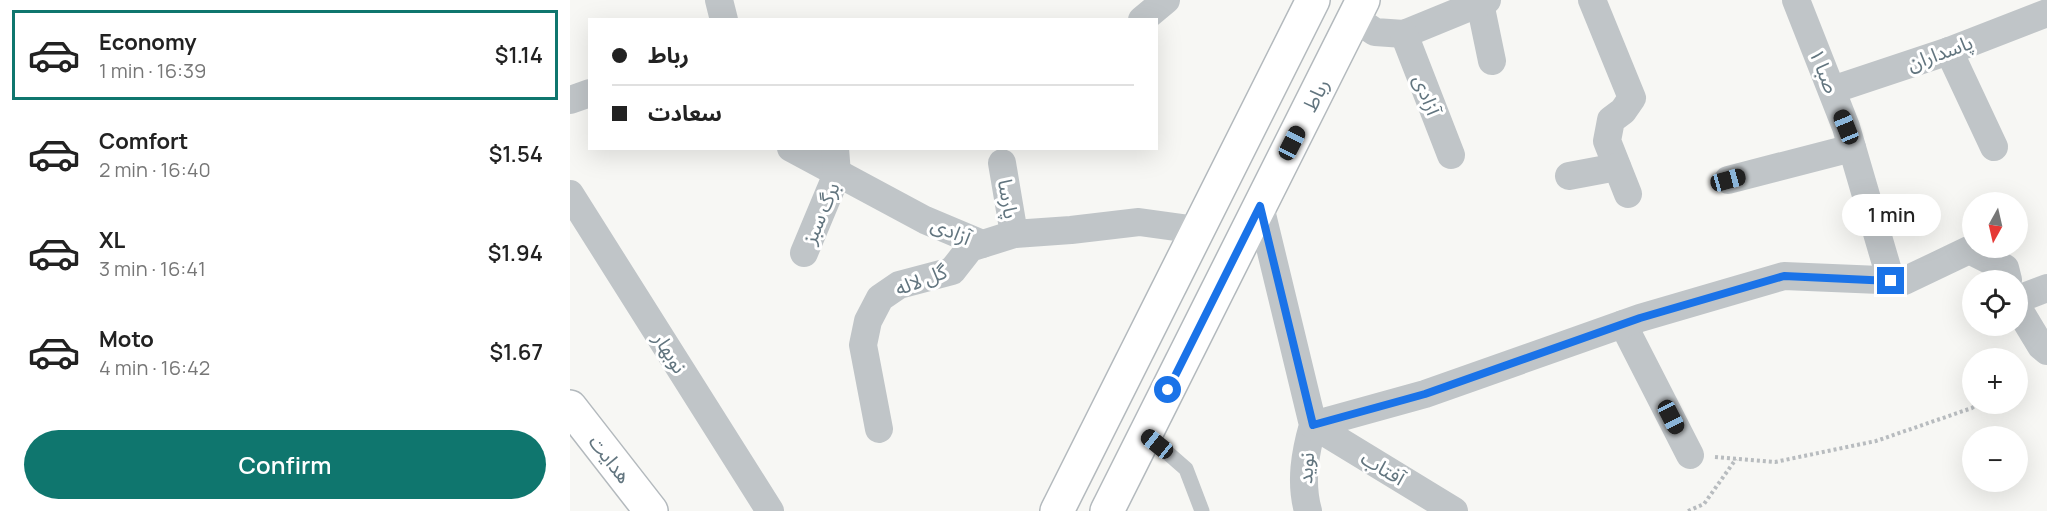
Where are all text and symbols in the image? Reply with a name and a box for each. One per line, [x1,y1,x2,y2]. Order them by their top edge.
text: Economy [99,27,197,57]
icon: car [27,28,81,82]
street label: پاسداران [1903,28,1977,77]
text: $1.14 [495,40,543,70]
text: رباط [648,40,689,70]
street label: صبا ۱ [1803,44,1846,97]
text: 1 min · 16:39 [99,57,207,84]
street label: آزادی [1408,71,1448,120]
street label: رباط [1296,74,1335,116]
text: سعادت [648,98,722,128]
car [1831,107,1861,147]
car [1276,123,1308,163]
text: Comfort [99,126,188,156]
icon: car [27,127,81,181]
text: $1.54 [489,139,543,169]
text: 2 min · 16:40 [99,156,211,183]
car [1708,167,1748,193]
street label: پارسا [992,177,1025,221]
street label: برگ سبز [795,178,846,249]
north arrow [1962,192,2028,258]
map controls [1962,192,2028,492]
callout: 1 min [1842,194,1940,236]
text: 1 min [1868,201,1915,228]
street label: آزادی [927,210,976,251]
text: XL [99,225,125,255]
icon: car [27,226,81,280]
text: $1.94 [488,238,543,268]
text: 3 min · 16:41 [99,255,206,282]
street label: گل لاله [891,257,951,302]
route end [1877,267,1904,294]
button: locate [1962,270,2028,336]
text: Moto [99,324,154,354]
icon: car [27,325,81,379]
street label: نوبهار [647,326,693,378]
text: $1.67 [490,337,543,367]
button: + [1962,348,2028,414]
text: 4 min · 16:42 [99,354,210,381]
route start [1154,376,1181,403]
car [1655,397,1687,437]
car [1137,426,1177,462]
button: − [1962,426,2028,492]
street label: هدایت [583,429,638,489]
button: Confirm [24,430,546,499]
street label: آفتاب [1356,444,1411,492]
street label: نوید [1291,451,1320,485]

